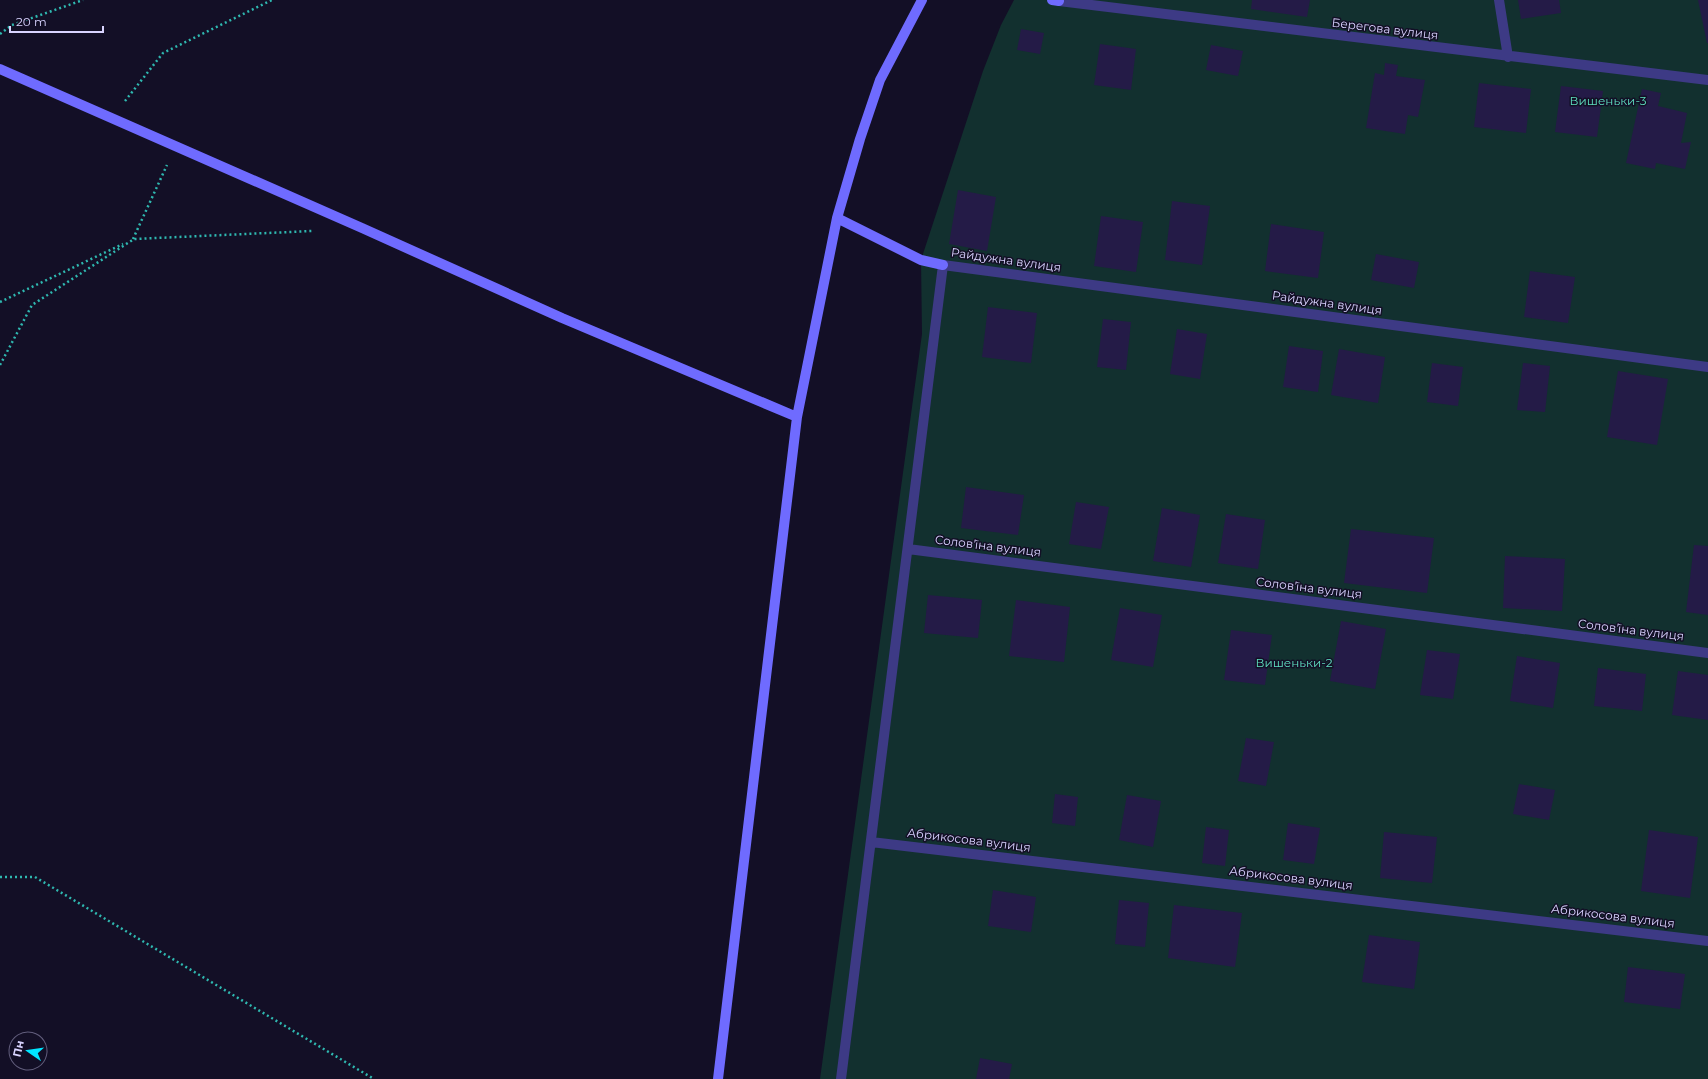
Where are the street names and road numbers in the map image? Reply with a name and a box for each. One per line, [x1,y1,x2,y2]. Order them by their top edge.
street label: Берегова вулиця [1331,15,1439,42]
street label: Райдужна вулиця [950,244,1062,275]
street label: Райдужна вулиця [1271,287,1383,318]
street label: Соловʼїна вулиця [934,532,1042,559]
street label: Соловʼїна вулиця [1255,574,1363,601]
street label: Соловʼїна вулиця [1577,616,1685,643]
street label: Абрикосова вулиця [906,824,1032,855]
street label: Абрикосова вулиця [1228,862,1354,893]
street label: Абрикосова вулиця [1550,900,1676,931]

